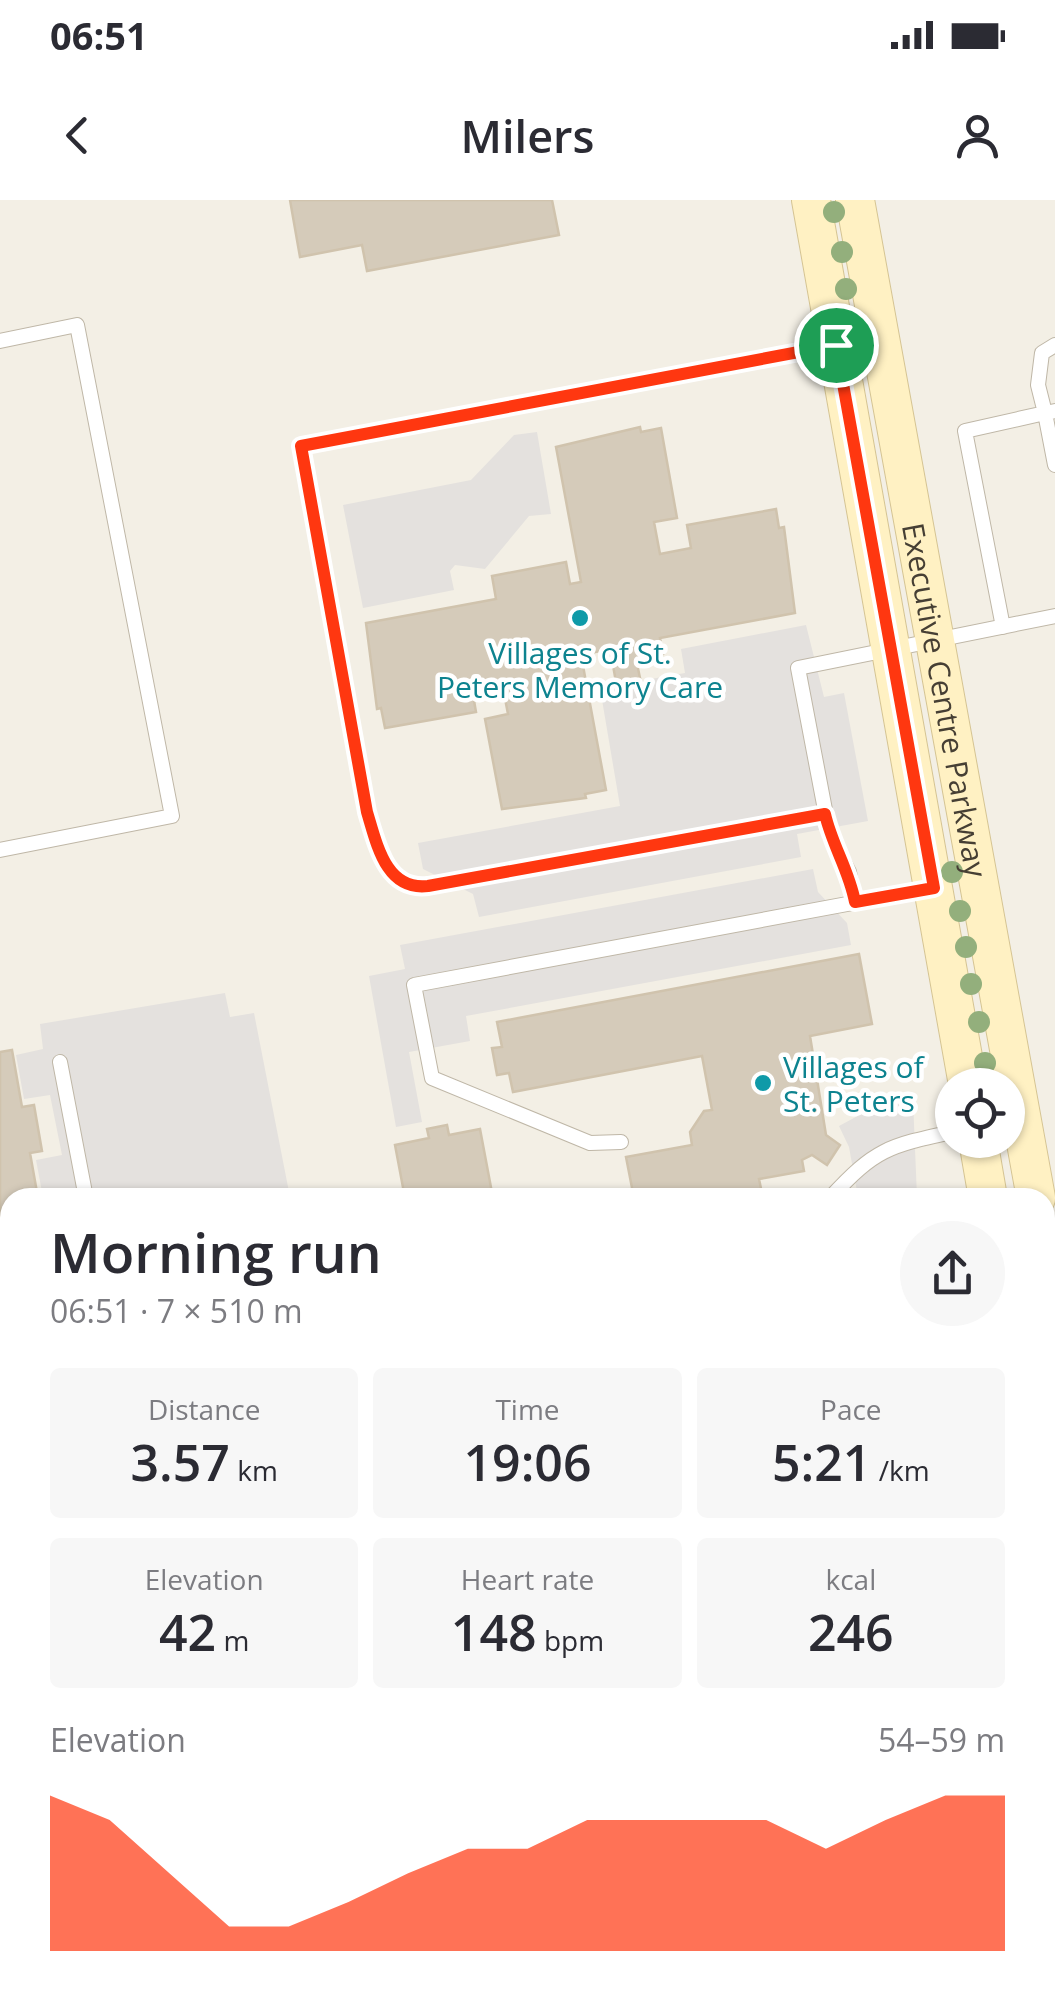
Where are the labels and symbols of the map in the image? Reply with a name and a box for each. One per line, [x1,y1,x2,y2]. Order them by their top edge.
pin [794,303,879,388]
street label: Executive Centre Parkway [893,519,998,881]
marker: Villages of St. Peters Memory Care [569,607,591,629]
place label: Villages of St. Peters Memory Care [437,632,723,707]
place label: Villages of St. Peters [783,1046,926,1121]
marker: Villages of St. Peters [752,1072,774,1094]

